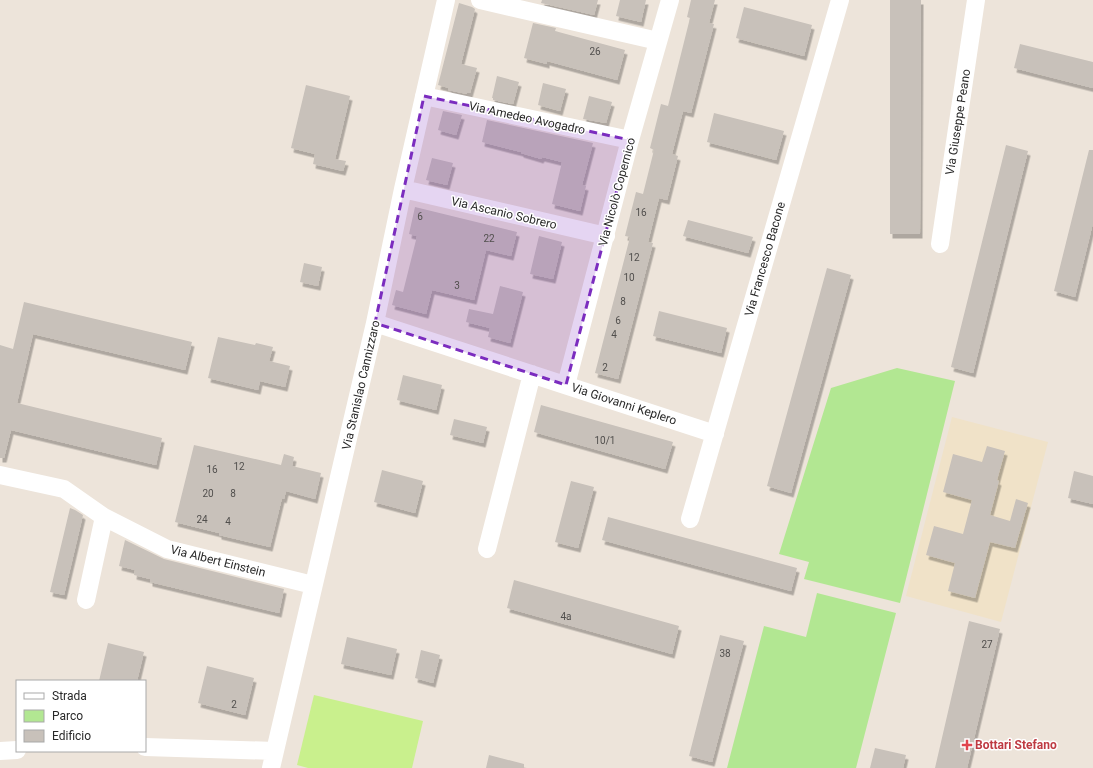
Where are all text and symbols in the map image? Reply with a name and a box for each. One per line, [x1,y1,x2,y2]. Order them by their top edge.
house number: 26 [589,46,601,57]
street label: Via Giuseppe Peano [943,68,973,176]
street label: Via Amedeo Avogadro [468,99,587,137]
street label: Via Nicolò Copernico [596,136,638,248]
street label: Via Ascanio Sobrero [450,194,558,232]
street label: Via Francesco Bacone [742,200,788,318]
house number: 16 [635,207,647,218]
house number: 6 [417,211,423,222]
house number: 22 [483,233,495,244]
house number: 12 [628,252,640,263]
house number: 10 [623,272,635,283]
house number: 3 [454,280,460,291]
house number: 8 [620,296,626,307]
house number: 6 [615,315,621,326]
street label: Via Stanislao Cannizzaro [339,319,383,451]
house number: 4 [611,329,617,340]
house number: 2 [602,362,608,373]
street label: Via Giovanni Keplero [570,380,679,428]
house number: 10/1 [595,435,616,446]
house number: 12 [233,461,245,472]
house number: 16 [206,464,218,475]
house number: 20 [202,488,214,499]
house number: 8 [230,488,236,499]
house number: 24 [196,514,208,525]
house number: 4 [225,516,231,527]
street label: Via Albert Einstein [169,542,267,580]
house number: 4a [560,611,572,622]
house number: 27 [981,639,993,650]
house number: 38 [719,648,731,659]
legend [16,680,146,752]
text: Strada [52,689,87,703]
house number: 2 [231,699,237,710]
text: Parco [52,709,83,723]
text: Edificio [52,729,91,743]
place label: Bottari Stefano [975,738,1057,752]
marker: Bottari Stefano [962,740,972,750]

